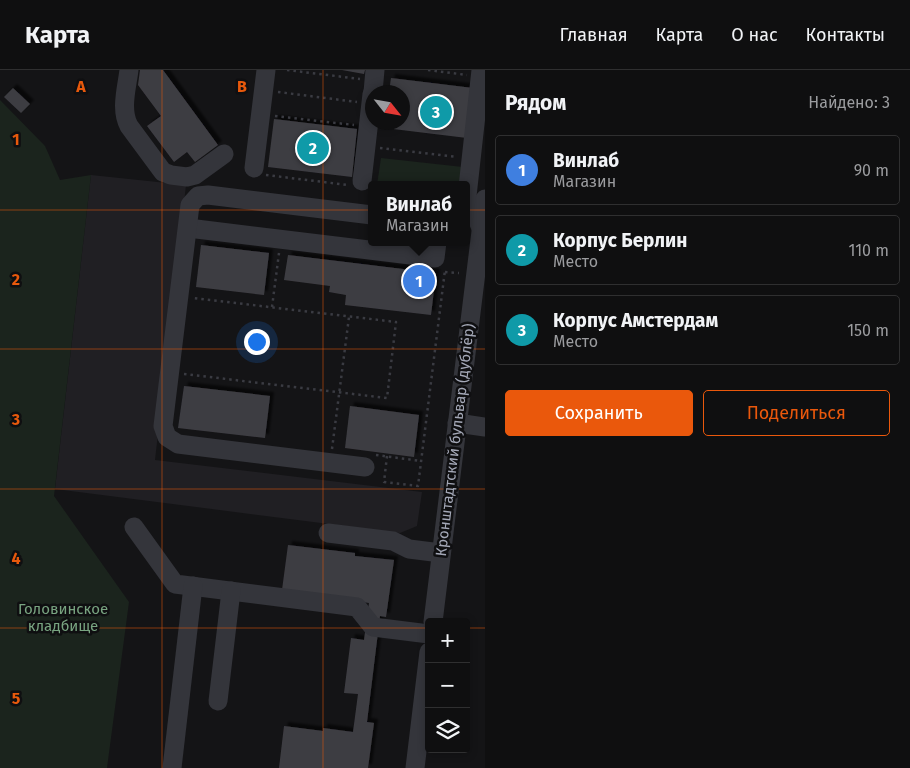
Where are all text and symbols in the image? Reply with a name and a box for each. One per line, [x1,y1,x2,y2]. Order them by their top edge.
text: Карта [25,21,90,49]
text: Главная [560,24,628,46]
text: Карта [656,24,703,46]
text: О нас [731,24,778,46]
text: Контакты [806,24,885,46]
text: A [75,77,86,96]
text: B [237,77,247,96]
north arrow [365,85,410,130]
text: Рядом [505,90,566,116]
pin: 3 [420,93,452,131]
text: Найдено: 3 [808,93,890,112]
pin: 2 [297,129,329,167]
text: 1 [12,130,20,149]
text: Винлаб [553,149,619,172]
text: 1 [518,161,526,180]
text: 90 m [854,161,889,180]
text: Магазин [553,172,616,191]
popup [368,181,470,246]
text: Винлаб [386,193,452,216]
text: Магазин [386,216,449,235]
text: Корпус Берлин [553,229,687,252]
text: 2 [518,241,526,260]
text: 110 m [848,241,889,260]
text: Место [553,252,598,271]
pin: 1 [403,262,435,300]
text: 2 [12,270,20,289]
text: Корпус Амстердам [553,309,718,332]
text: 3 [518,321,526,340]
text: 150 m [847,321,889,340]
street label: Кронштадтский бульвар (дублёр) [432,322,478,558]
your location [244,329,270,355]
text: Место [553,332,598,351]
button: Сохранить [505,390,693,436]
button: Поделиться [703,390,890,436]
text: 3 [11,410,20,429]
text: 4 [11,549,21,568]
park label: Головинское кладбище [18,600,108,635]
map controls [425,618,470,753]
button: + [425,618,470,663]
button: − [425,663,470,708]
text: 5 [12,689,21,708]
button: layers [425,708,470,753]

